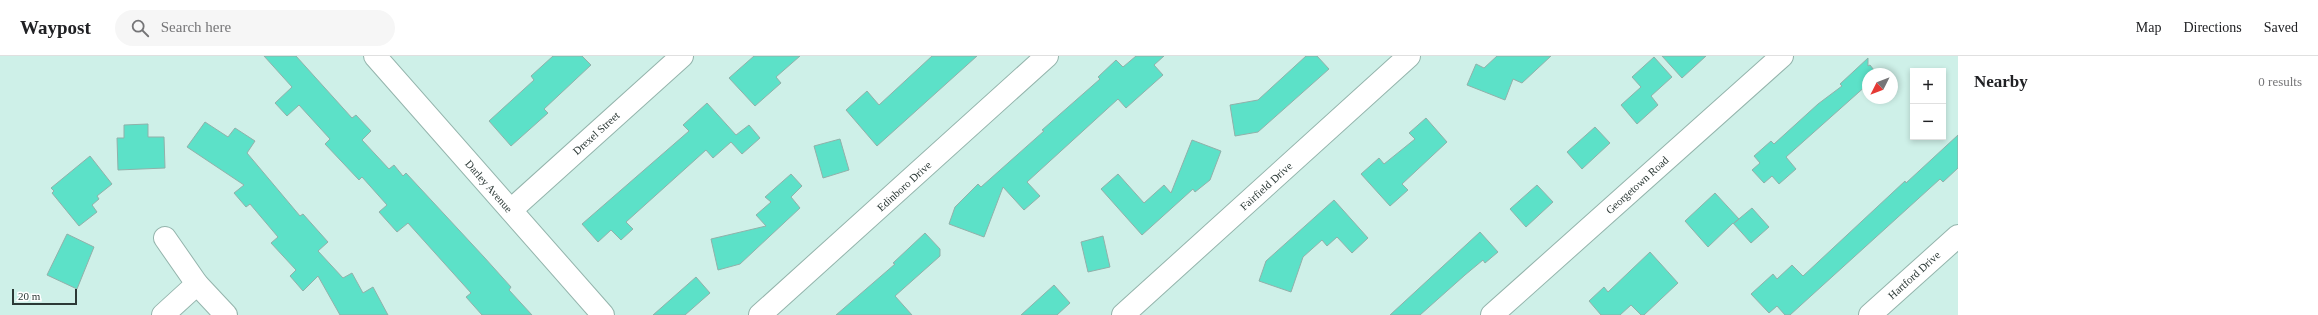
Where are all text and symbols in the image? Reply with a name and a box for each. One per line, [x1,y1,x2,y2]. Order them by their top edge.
search box [115,10,395,46]
text: Waypost [20,17,91,38]
icon: search [129,17,151,39]
text: Search here [161,19,231,35]
text: Map [2136,20,2161,35]
text: Directions [2183,20,2242,35]
text: Saved [2264,20,2298,35]
north arrow [1862,68,1898,104]
map controls [1910,68,1946,140]
button: + [1910,68,1946,104]
text: Nearby [1974,72,2028,91]
text: 0 results [2258,74,2302,89]
button: − [1910,104,1946,140]
street label: Drexel Street [570,109,622,157]
street label: Georgetown Road [1603,153,1671,216]
street label: Darley Avenue [463,157,515,215]
street label: Edinboro Drive [874,158,934,213]
street label: Fairfield Drive [1238,159,1294,212]
street label: Hartford Drive [1886,248,1943,301]
scale bar [12,287,77,306]
text: 20 m [18,290,40,302]

